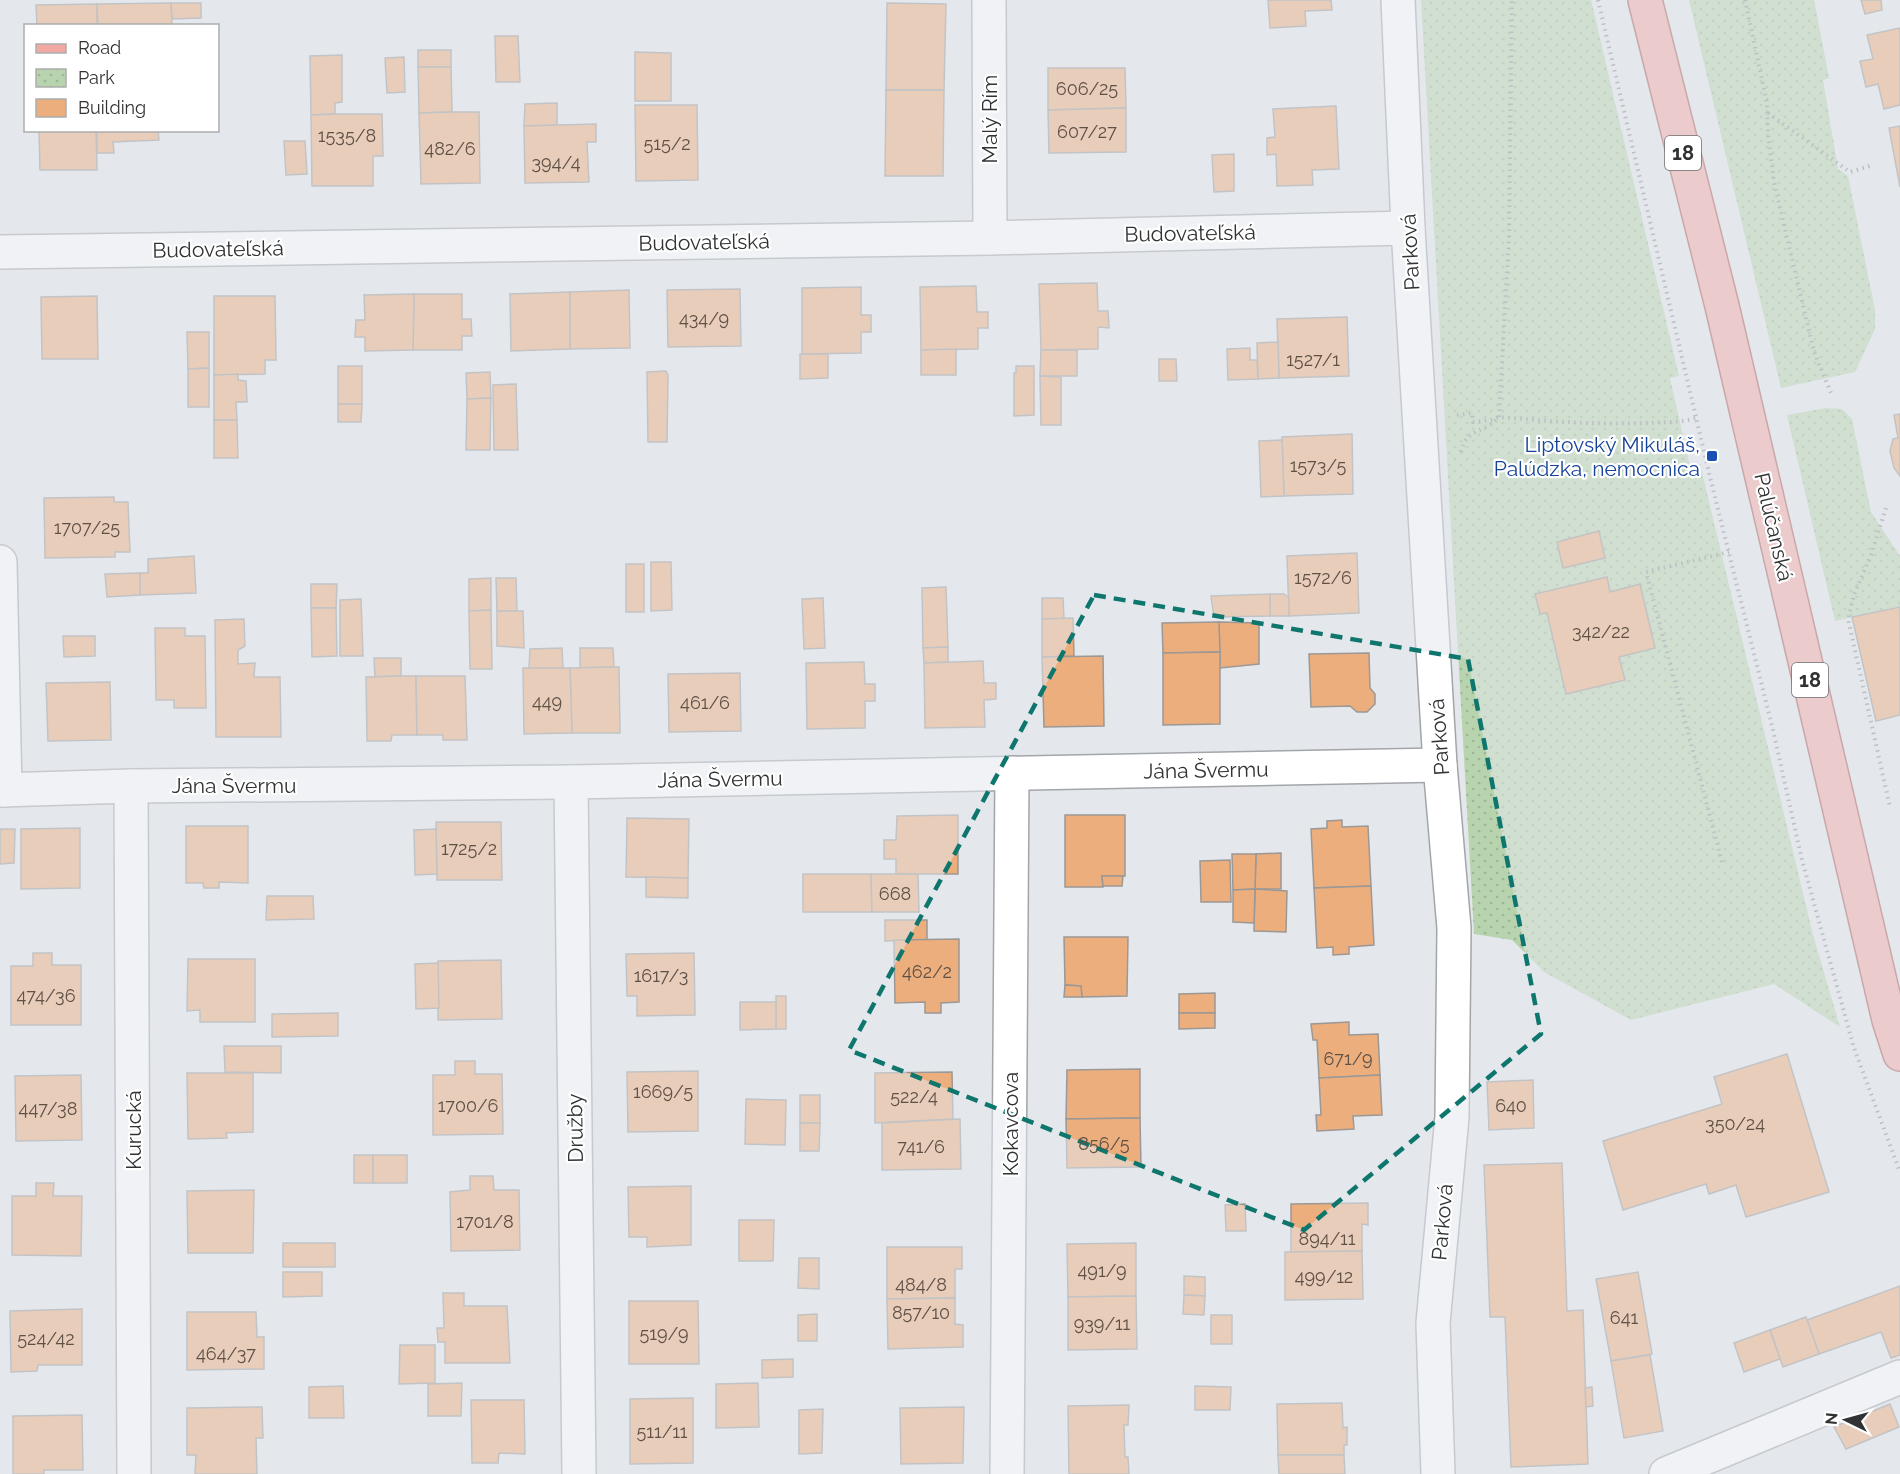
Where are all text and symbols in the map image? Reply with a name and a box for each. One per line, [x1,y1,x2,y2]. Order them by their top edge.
legend [24,24,219,132]
text: Road [78,37,121,58]
text: Park [78,67,115,88]
street label: Malý Rím [977,75,1002,163]
house number: 606/25 [1056,78,1118,99]
text: Building [78,97,146,118]
house number: 607/27 [1057,121,1117,142]
house number: 1535/8 [318,125,376,146]
house number: 515/2 [643,133,691,154]
road number: 18 [1665,136,1701,170]
house number: 482/6 [424,138,476,159]
house number: 394/4 [531,152,581,173]
street label: Parková [1396,213,1424,291]
street label: Budovateľská [1124,219,1256,247]
street label: Budovateľská [638,228,770,256]
street label: Budovateľská [152,235,284,263]
house number: 434/9 [679,308,729,329]
house number: 1527/1 [1286,349,1340,370]
place label: Liptovský Mikuláš, Palúdzka, nemocnica [1494,432,1700,481]
marker: Liptovský Mikuláš, Palúdzka, nemocnica [1705,449,1719,463]
house number: 1573/5 [1290,455,1347,476]
street label: Palúčanská [1749,470,1799,584]
house number: 1707/25 [54,517,120,538]
house number: 1572/6 [1294,567,1352,588]
house number: 342/22 [1572,621,1630,642]
road number: 18 [1792,663,1828,697]
house number: 449 [532,691,562,712]
house number: 461/6 [680,692,730,713]
street label: Parková [1424,698,1454,776]
street label: Jána Švermu [1143,756,1269,784]
street label: Jána Švermu [657,765,783,793]
street label: Jána Švermu [171,773,297,798]
house number: 1725/2 [441,838,497,859]
house number: 668 [879,883,911,904]
house number: 462/2 [902,961,952,982]
house number: 1617/3 [634,965,688,986]
house number: 474/36 [16,985,76,1006]
house number: 671/9 [1323,1048,1373,1069]
street label: Kokavcova [998,1072,1023,1176]
house number: 1669/5 [633,1081,693,1102]
house number: 522/4 [890,1086,938,1107]
street label: Kurucká [121,1090,146,1170]
street label: Družby [562,1093,588,1163]
house number: 1700/6 [438,1095,498,1116]
house number: 640 [1495,1095,1527,1116]
house number: 447/38 [19,1098,77,1119]
house number: 350/24 [1705,1113,1765,1134]
house number: 856/5 [1078,1133,1130,1154]
house number: 741/6 [897,1136,945,1157]
street label: Parková [1426,1183,1458,1261]
house number: 1701/8 [456,1211,514,1232]
house number: 894/11 [1299,1228,1356,1249]
house number: 491/9 [1078,1260,1126,1281]
house number: 499/12 [1295,1266,1353,1287]
house number: 484/8 [895,1274,947,1295]
house number: 857/10 [892,1302,950,1323]
house number: 641 [1610,1307,1638,1328]
house number: 939/11 [1074,1313,1131,1334]
house number: 519/9 [640,1323,688,1344]
house number: 524/42 [17,1328,75,1349]
house number: 464/37 [196,1343,256,1364]
north arrow [1816,1390,1876,1450]
text: N [1822,1412,1842,1426]
house number: 511/11 [636,1421,688,1442]

